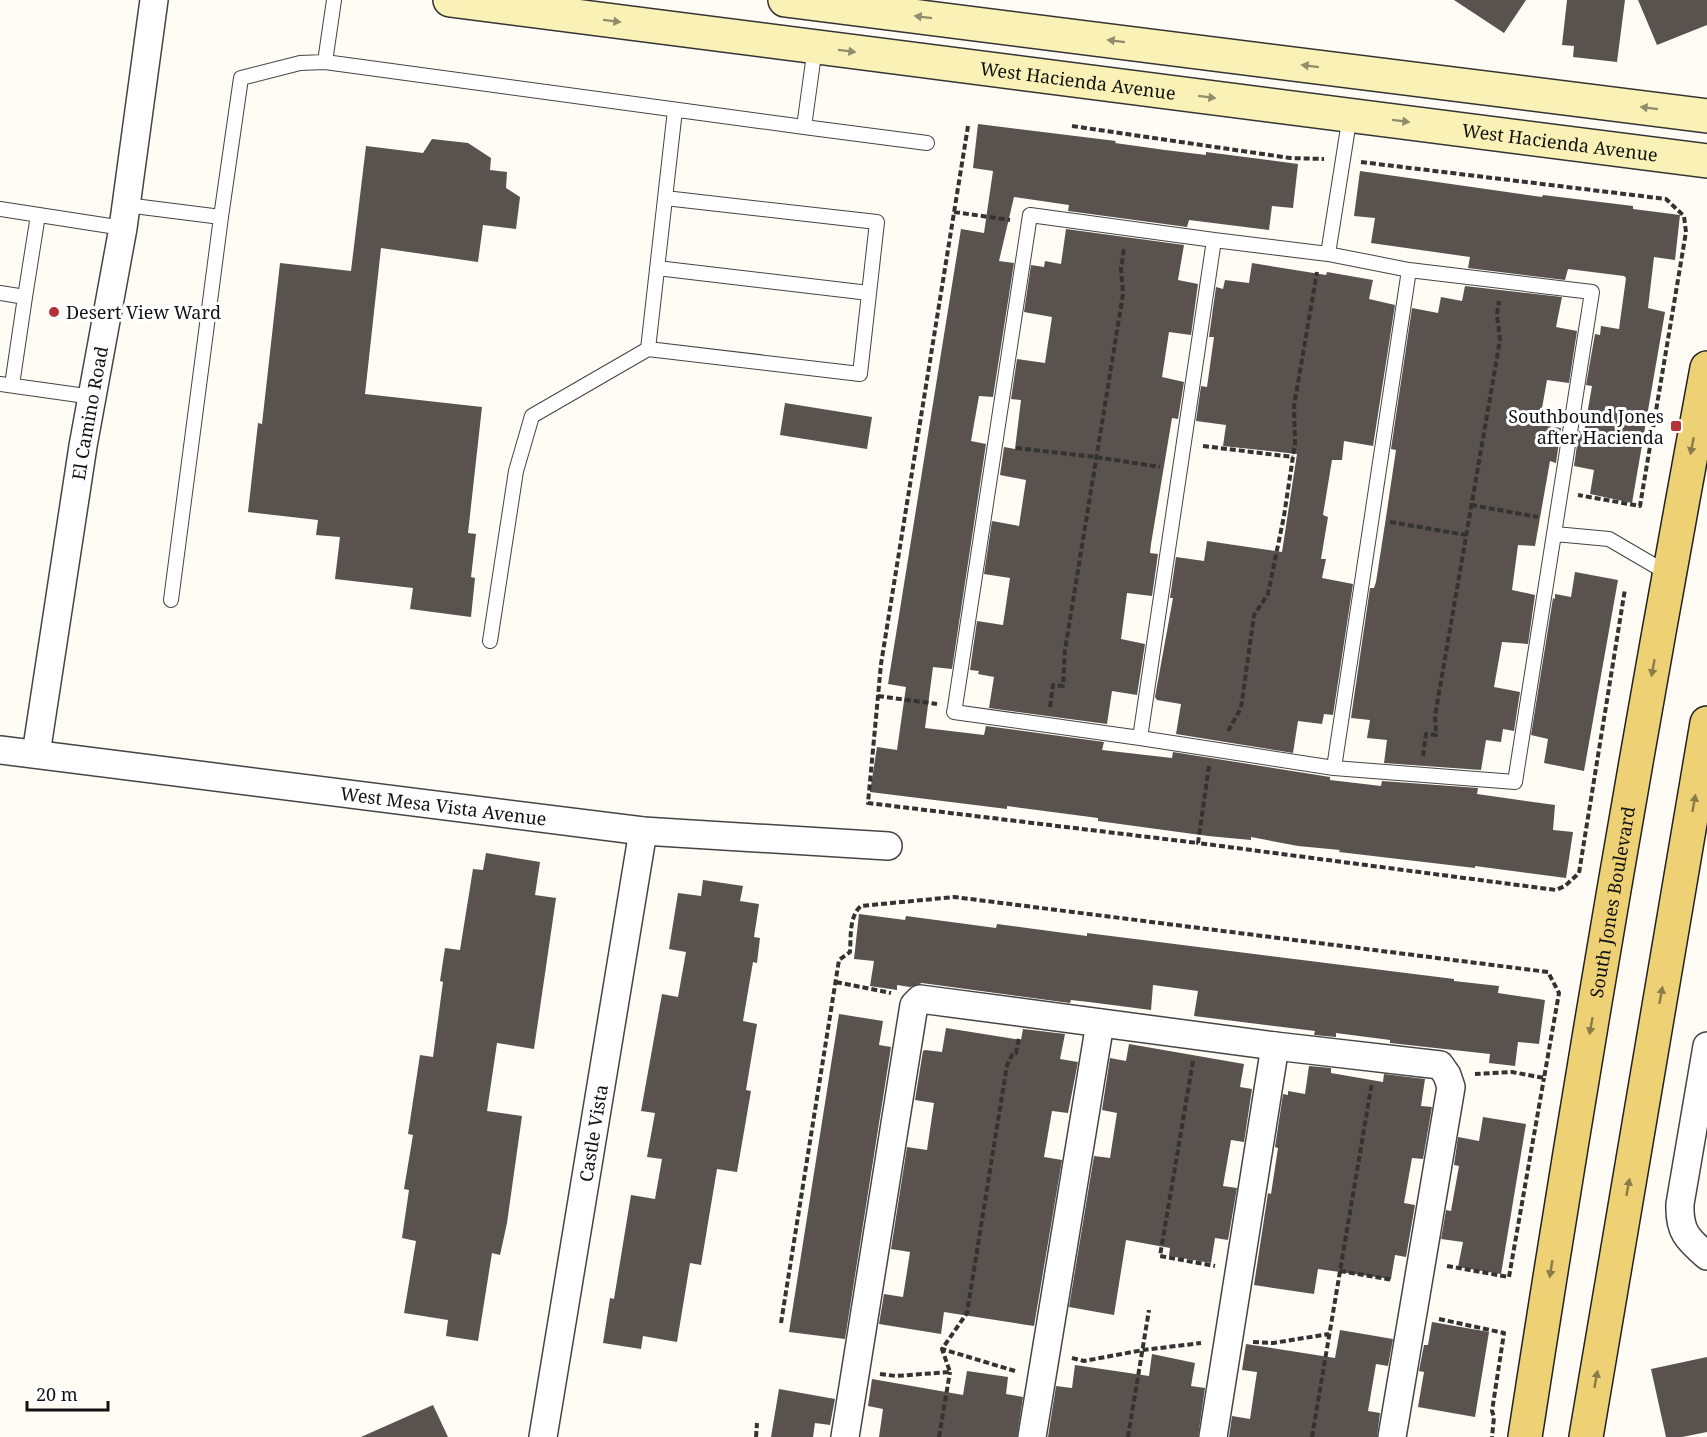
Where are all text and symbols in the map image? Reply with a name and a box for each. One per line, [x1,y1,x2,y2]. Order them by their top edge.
one-way arrow [913,13,932,22]
one-way arrow [603,16,622,25]
one-way arrow [1107,37,1126,46]
one-way arrow [838,46,857,55]
street label: West Hacienda Avenue [979,56,1177,105]
one-way arrow [1300,61,1319,70]
one-way arrow [1198,92,1217,101]
one-way arrow [1639,104,1658,113]
one-way arrow [1391,117,1410,126]
street label: West Hacienda Avenue [1461,118,1659,167]
place label: Desert View Ward [66,300,221,324]
marker: Desert View Ward [47,305,61,319]
street label: El Camino Road [66,344,113,482]
place label: Southbound Jones after Hacienda [1508,404,1664,449]
marker: Southbound Jones after Hacienda [1669,419,1683,433]
one-way arrow [1688,437,1697,456]
one-way arrow [1648,659,1657,678]
street label: West Mesa Vista Avenue [339,781,548,831]
one-way arrow [1689,793,1698,812]
street label: South Jones Boulevard [1584,804,1640,1000]
one-way arrow [1657,985,1666,1004]
one-way arrow [1587,1017,1596,1036]
street label: Castle Vista [573,1083,613,1183]
one-way arrow [1624,1177,1633,1196]
one-way arrow [1546,1259,1555,1278]
one-way arrow [1591,1370,1600,1389]
scale bar [27,1374,108,1412]
text: 20 m [36,1382,78,1406]

